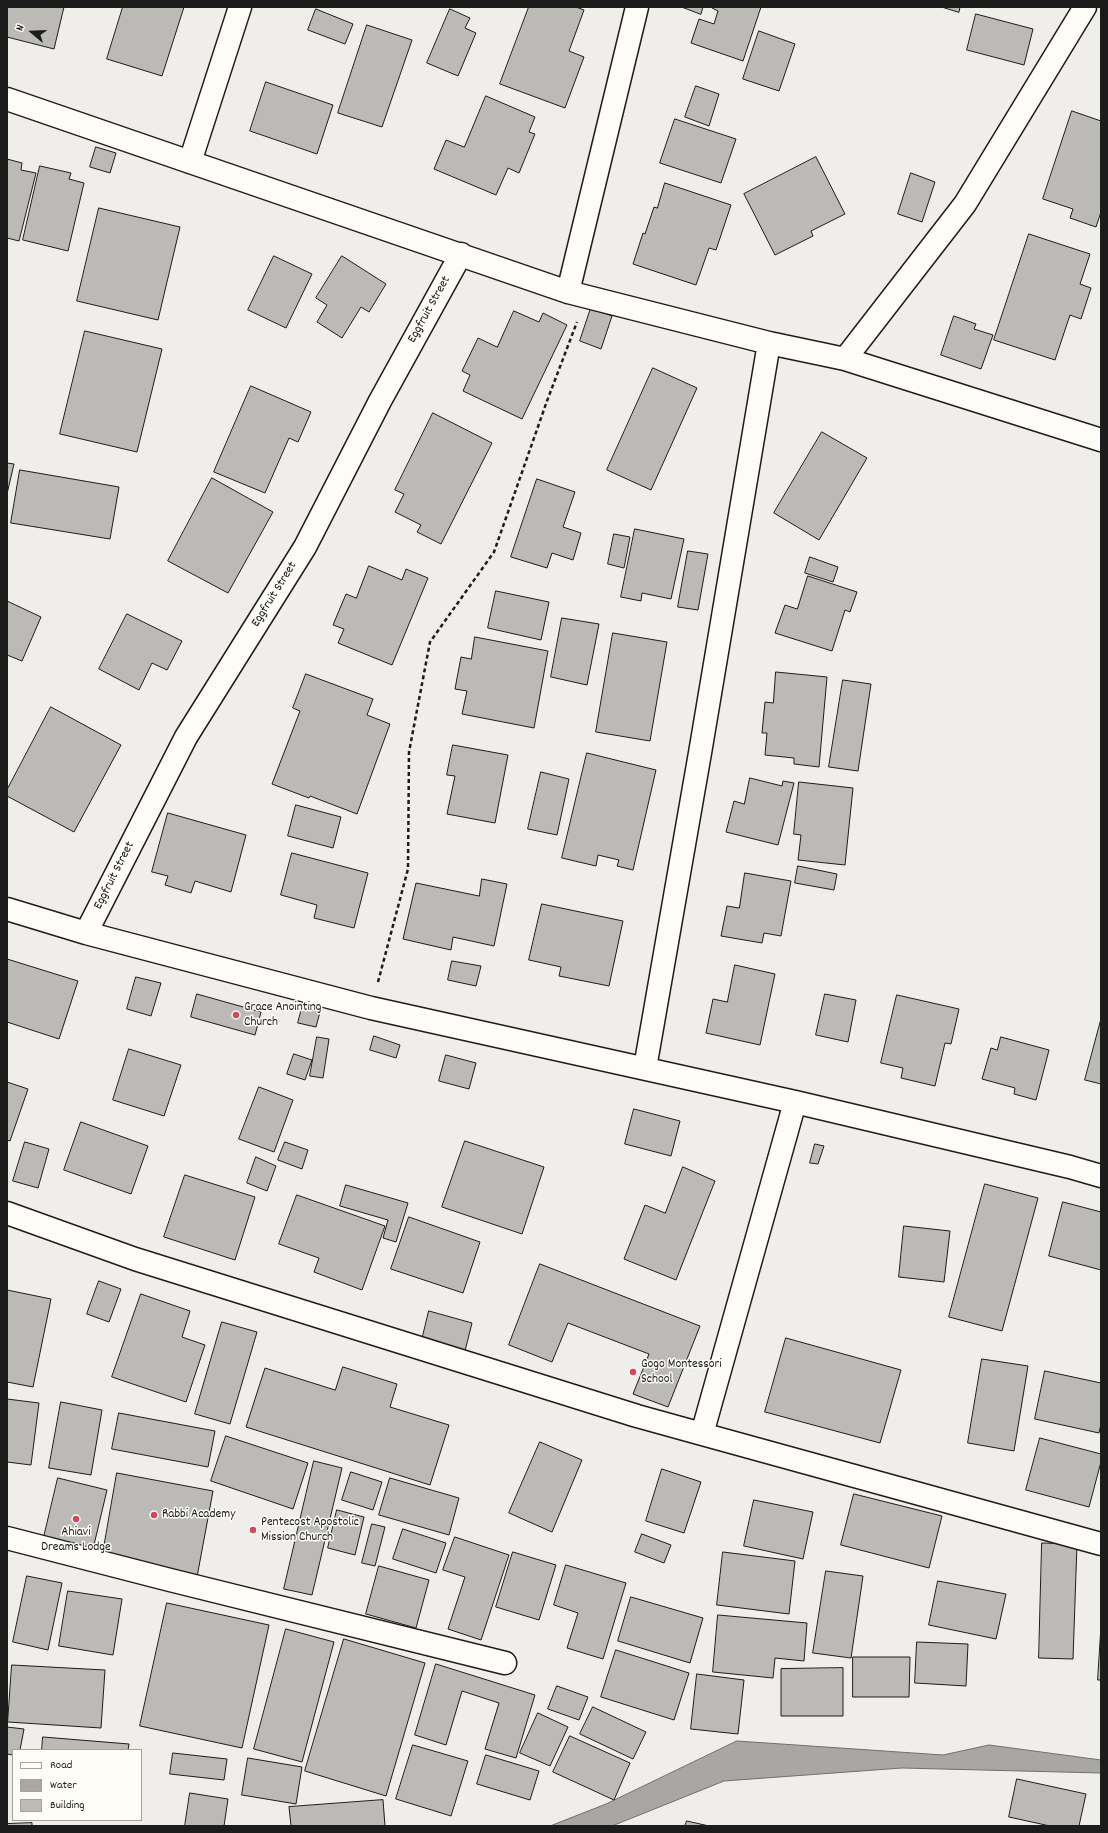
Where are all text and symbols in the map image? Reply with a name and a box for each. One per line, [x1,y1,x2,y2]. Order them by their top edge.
north arrow [12,12,52,52]
text: N [12,23,29,33]
street label: Eggfruit Street [405,274,455,346]
street label: Eggfruit Street [249,559,301,631]
street label: Eggfruit Street [91,839,139,913]
place label: Grace Anointing Church [244,1000,322,1031]
marker: Grace Anointing Church [231,1010,241,1020]
place label: Gogo Montessori School [641,1357,722,1388]
marker: Gogo Montessori School [628,1367,638,1377]
place label: Rabbi Academy [162,1507,235,1523]
marker: Rabbi Academy [149,1510,159,1520]
marker: Ahiavi Dreams Lodge [71,1514,81,1524]
place label: Pentecost Apostolic Mission Church [261,1515,359,1546]
place label: Ahiavi Dreams Lodge [41,1525,111,1556]
marker: Pentecost Apostolic Mission Church [248,1525,258,1535]
legend [12,1749,142,1821]
text: Road [50,1757,72,1774]
text: Water [50,1777,77,1794]
text: Building [50,1797,85,1814]

